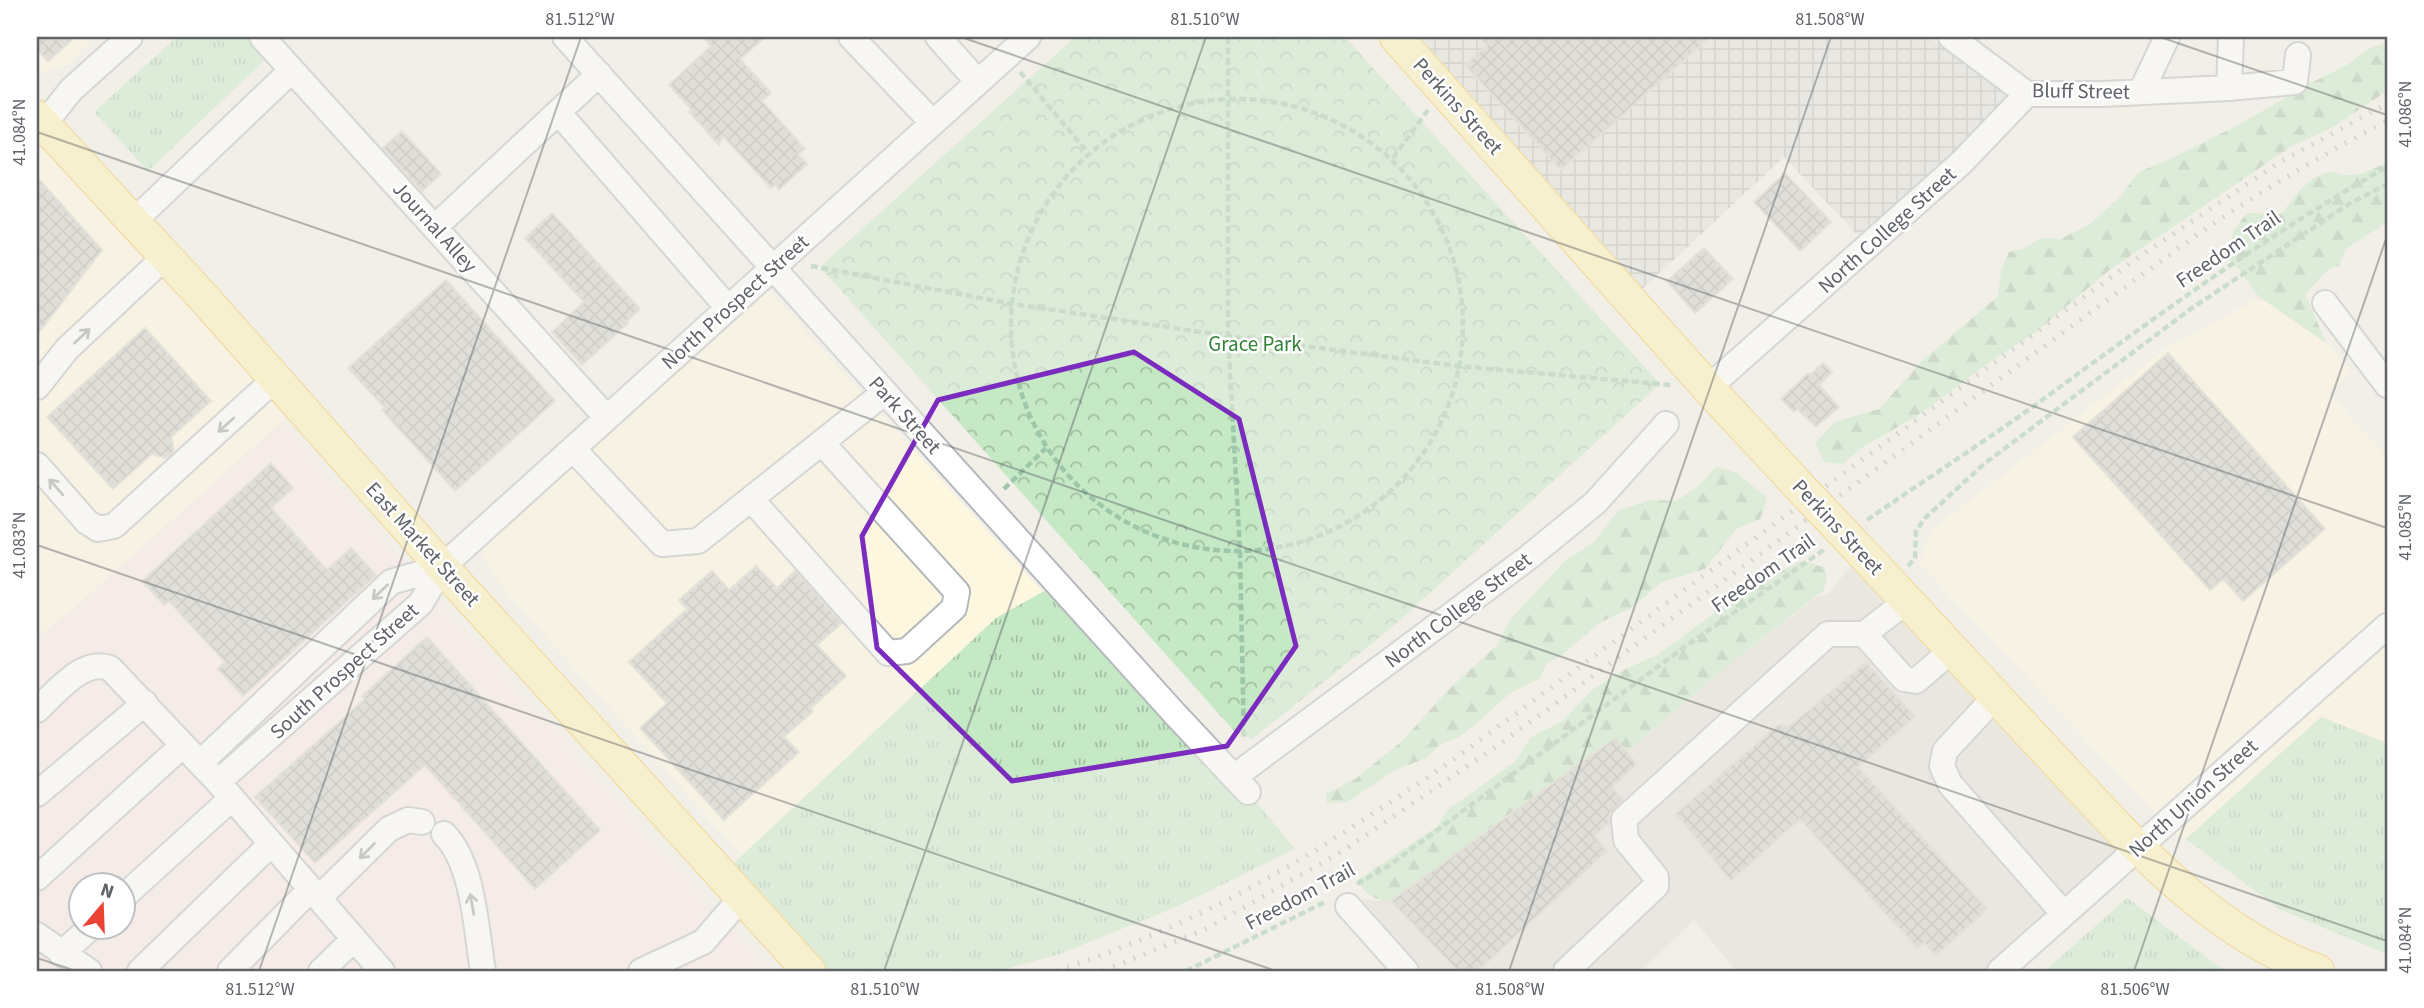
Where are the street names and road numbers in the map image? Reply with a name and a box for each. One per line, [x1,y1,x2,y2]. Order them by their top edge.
street label: Perkins Street [1406,51,1510,161]
street label: Bluff Street [2032,75,2130,107]
street label: North College Street [1811,160,1963,300]
street label: Journal Alley [386,175,484,280]
street label: Freedom Trail [2170,203,2286,295]
street label: North Prospect Street [655,227,815,377]
street label: Park Street [862,369,948,461]
street label: Perkins Street [1786,472,1890,582]
street label: East Market Street [359,475,487,613]
street label: Freedom Trail [1705,526,1821,620]
street label: North College Street [1378,545,1538,675]
street label: South Prospect Street [263,596,425,746]
street label: North Union Street [2122,732,2264,864]
street label: Freedom Trail [1240,854,1360,938]

